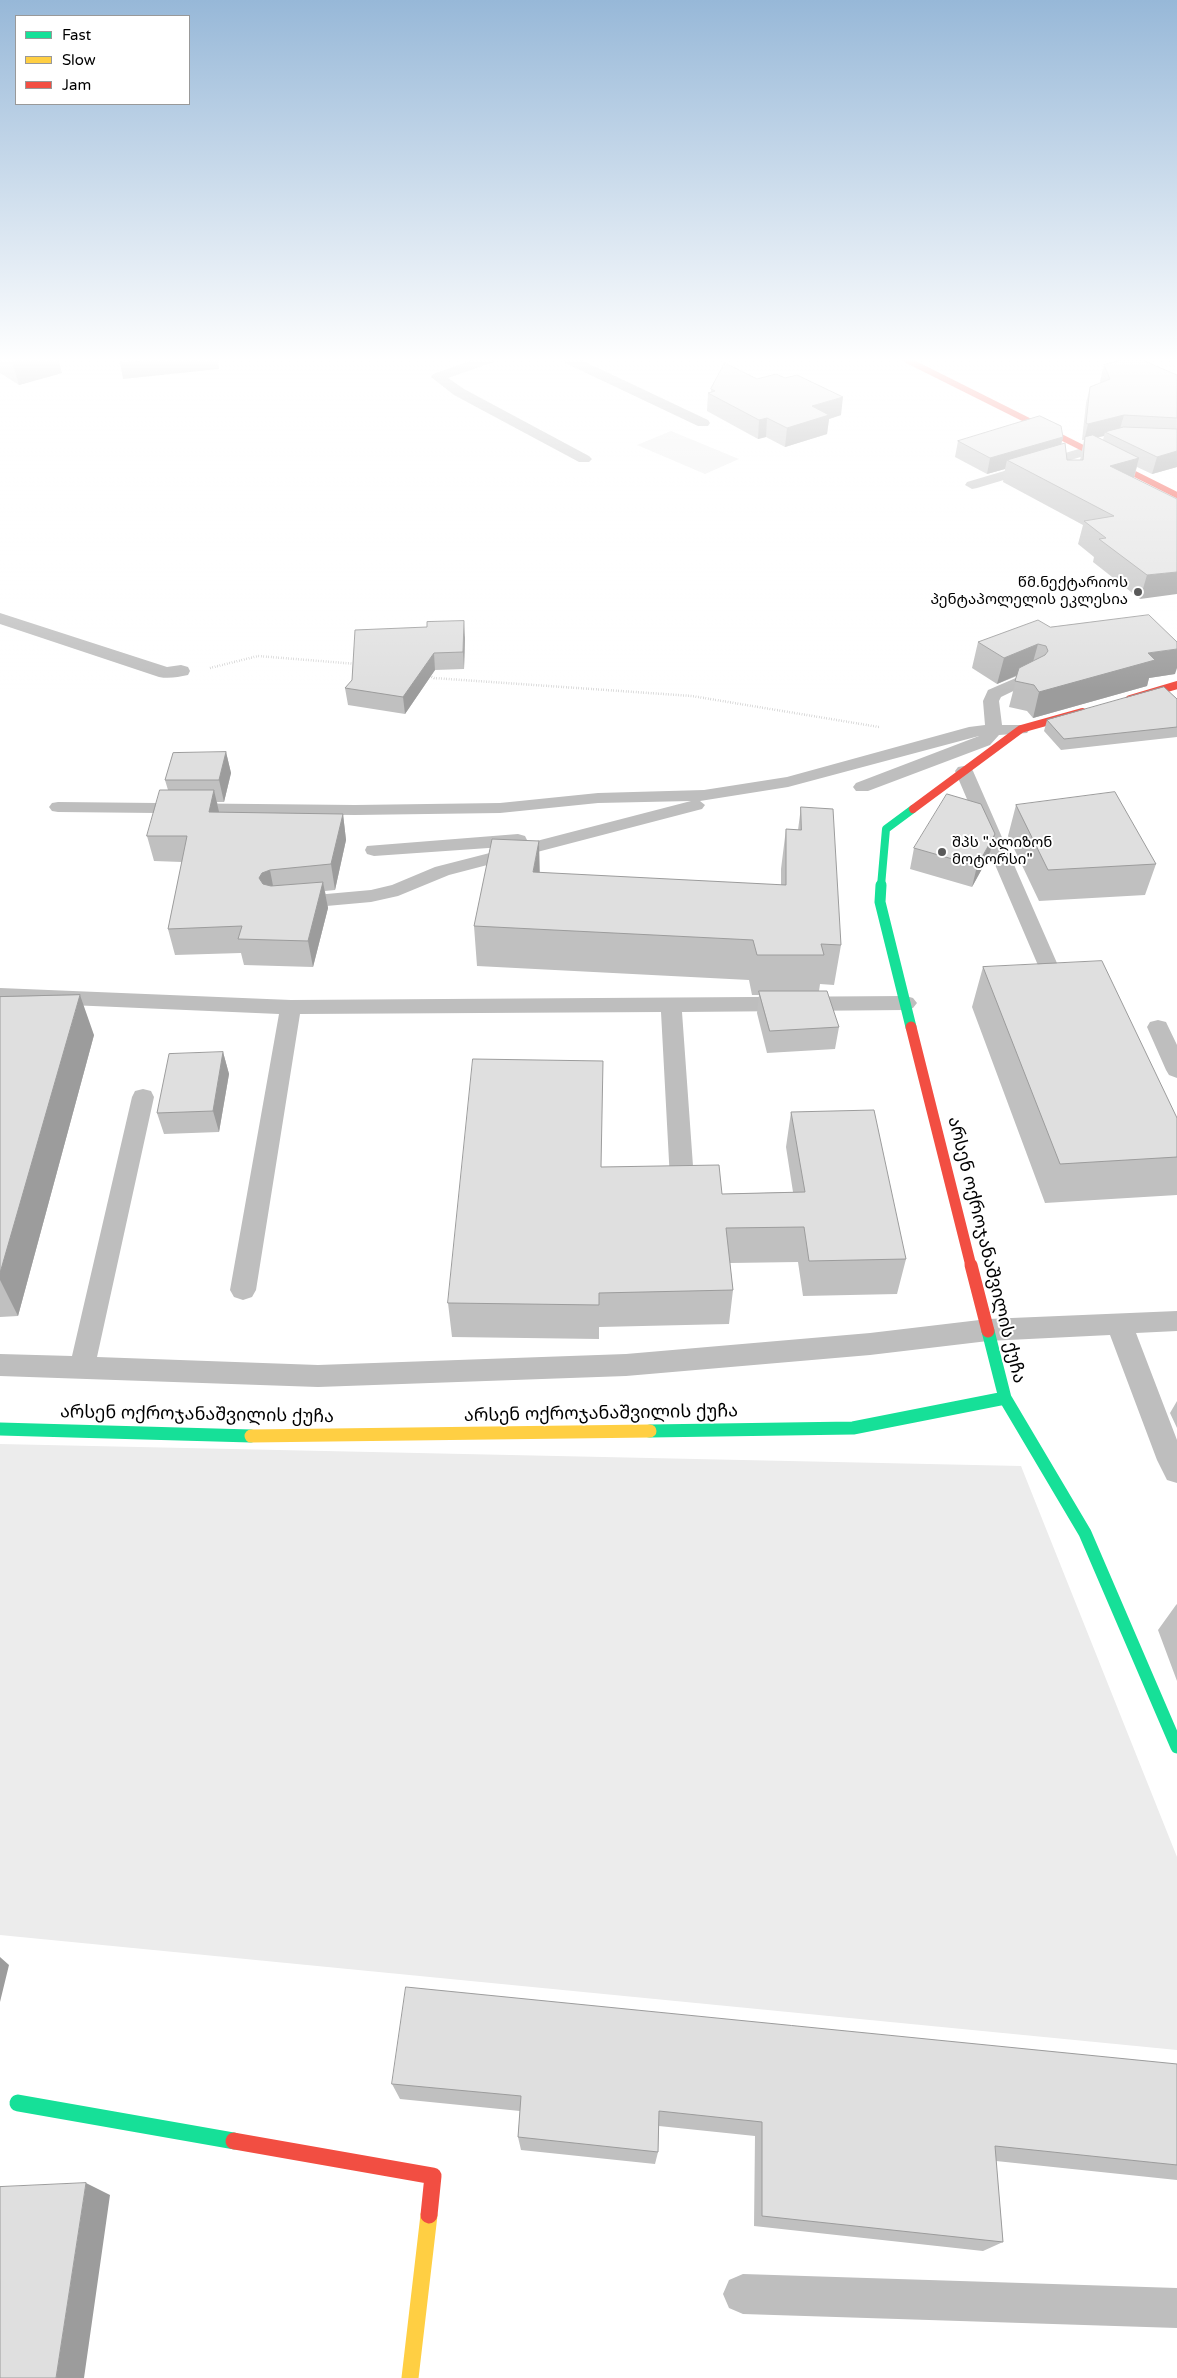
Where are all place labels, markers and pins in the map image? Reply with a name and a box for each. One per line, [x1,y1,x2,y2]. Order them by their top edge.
place label: წმ.ნექტარიოს პენტაპოლელის ეკლესია [930,574,1128,609]
marker: წმ.ნექტარიოს პენტაპოლელის ეკლესია [1132,586,1144,598]
place label: შპს "ალიზონ მოტორსი" [952,834,1052,869]
marker: შპს "ალიზონ მოტორსი" [936,846,948,858]

